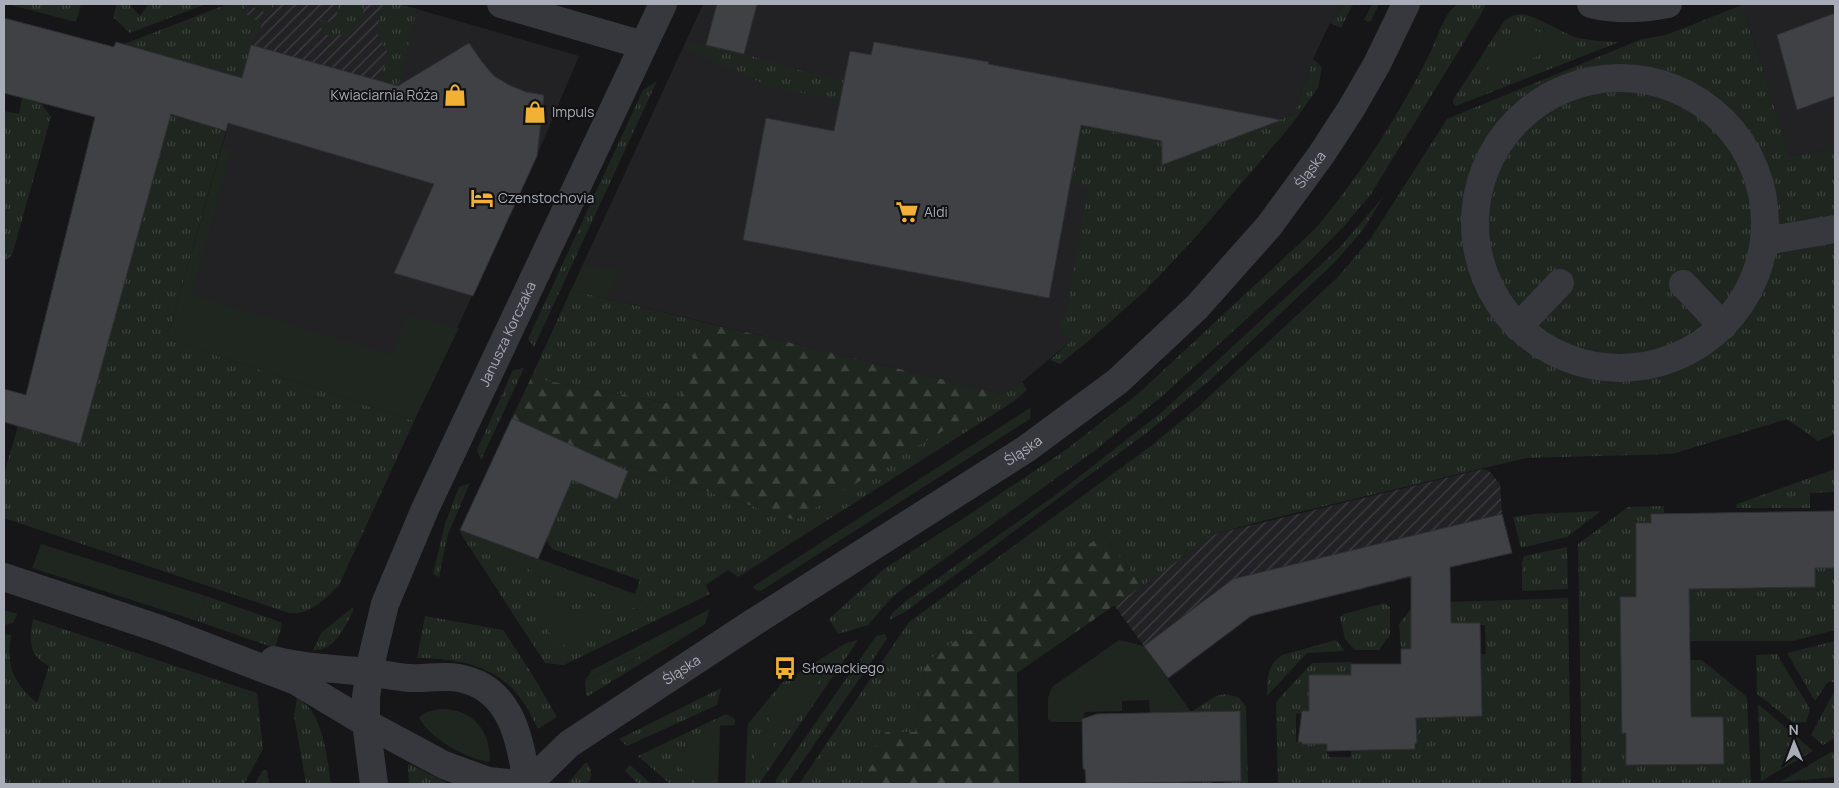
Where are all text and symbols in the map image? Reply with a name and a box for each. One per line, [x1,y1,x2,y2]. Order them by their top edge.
shop icon: Kwiaciarnia Róża [442,82,468,108]
place label: Kwiaciarnia Róża [331,85,438,104]
shop icon: Impuls [522,99,548,125]
place label: Impuls [552,102,594,121]
street label: Śląska [1290,147,1330,192]
hotel icon: Czenstochovia [469,185,495,211]
place label: Czenstochovia [498,188,594,207]
supermarket icon: Aldi [894,199,920,225]
place label: Aldi [924,202,948,221]
street label: Janusza Korczaka [474,278,540,390]
street label: Śląska [1000,430,1046,470]
street label: Śląska [659,650,704,689]
bus stop icon: Słowackiego [772,655,798,681]
place label: Słowackiego [802,658,884,677]
north arrow [1769,718,1819,768]
text: N [1789,720,1799,739]

